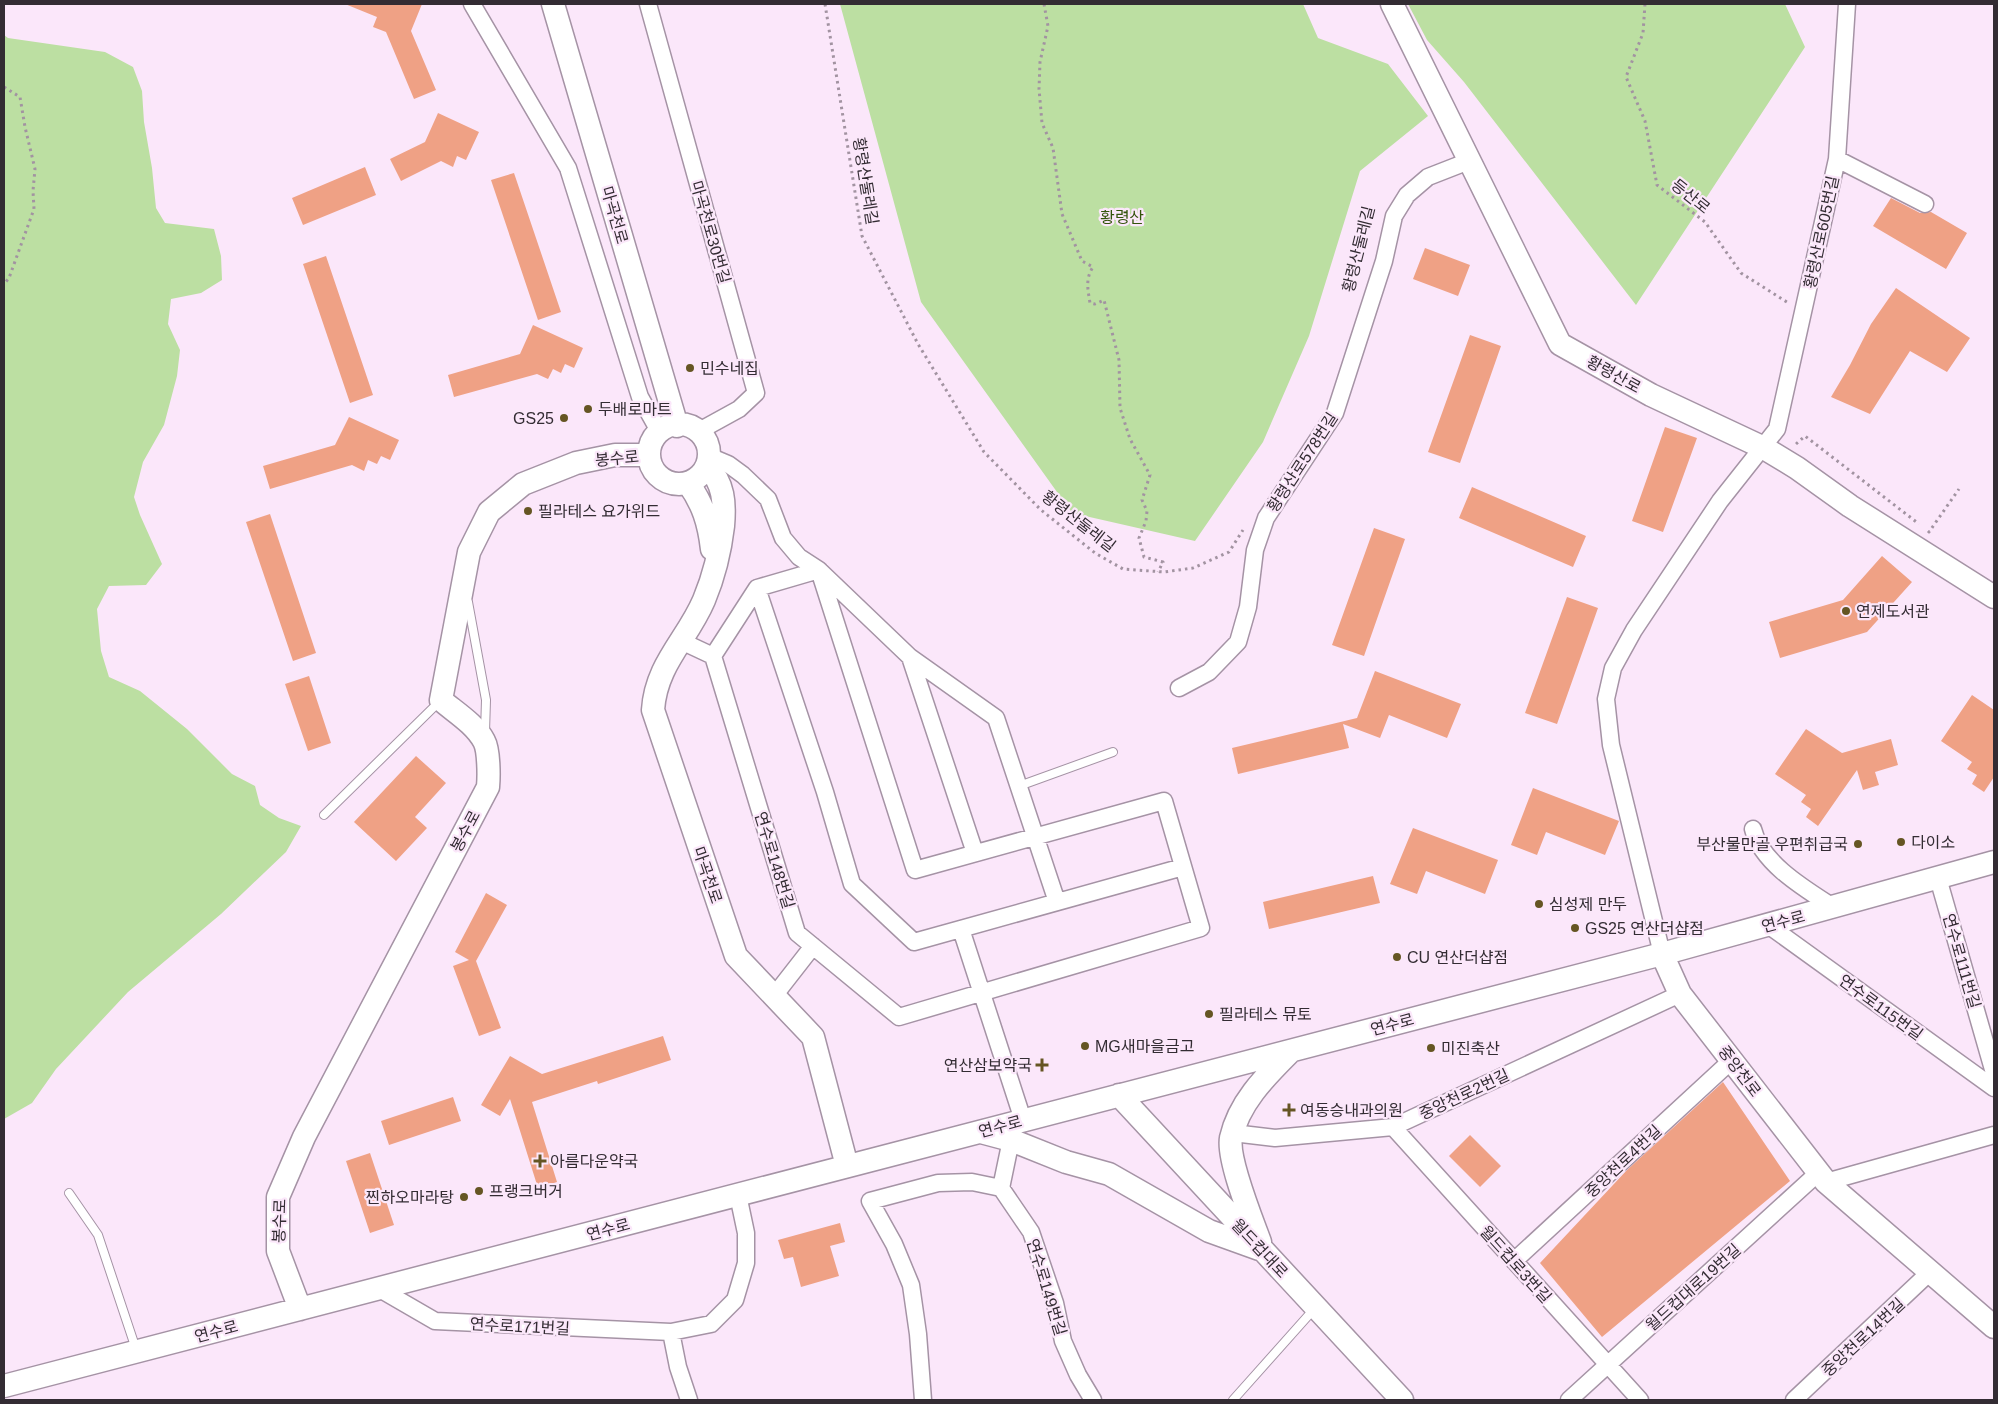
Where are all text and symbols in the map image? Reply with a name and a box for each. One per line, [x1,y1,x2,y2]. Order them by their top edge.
street label: 황령산둘레길 [850,136,881,226]
street label: 황령산로605번길 [1801,174,1842,290]
street label: 등산로 [1668,176,1713,217]
street label: 마곡천로30번길 [688,179,733,285]
street label: 마곡천로 [598,184,631,246]
street label: 황령산둘레길 [1340,204,1377,294]
park label: 황령산 [1100,209,1144,226]
street label: 황령산로 [1584,353,1644,396]
place label: 민수네집 [700,360,759,377]
marker: 민수네집 [684,362,696,374]
place label: 두배로마트 [598,401,672,418]
marker: 두배로마트 [582,403,594,415]
street label: 황령산로578번길 [1264,409,1341,515]
place label: GS25 [513,410,554,427]
marker: GS25 [558,412,570,424]
street label: 봉수로 [594,448,640,469]
street label: 황령산둘레길 [1039,488,1119,555]
place label: 필라테스 요가위드 [538,503,660,520]
marker: 필라테스 요가위드 [522,505,534,517]
place label: 연제도서관 [1856,603,1930,620]
marker: 연제도서관 [1840,605,1852,617]
street label: 봉수로 [448,808,483,855]
street label: 연수로148번길 [752,810,797,911]
place label: 다이소 [1911,834,1955,851]
place label: 부산물만골 우편취급국 [1696,836,1848,853]
marker: 다이소 [1895,836,1907,848]
marker: 부산물만골 우편취급국 [1852,838,1864,850]
street label: 마곡천로 [690,845,725,906]
place label: 심성제 만두 [1549,896,1627,913]
marker: 심성제 만두 [1533,898,1545,910]
street label: 연수로 [1760,907,1807,935]
street label: 연수로111번길 [1940,912,1983,1011]
place label: GS25 연산더샵점 [1585,920,1704,937]
marker: GS25 연산더샵점 [1569,922,1581,934]
place label: CU 연산더샵점 [1407,949,1508,966]
marker: CU 연산더샵점 [1391,951,1403,963]
street label: 연수로115번길 [1836,971,1926,1043]
place label: 필라테스 뮤토 [1219,1006,1312,1023]
marker: 필라테스 뮤토 [1203,1008,1215,1020]
street label: 연수로 [1369,1010,1416,1038]
place label: MG새마을금고 [1095,1038,1194,1055]
marker: MG새마을금고 [1079,1040,1091,1052]
place label: 미진축산 [1441,1040,1500,1057]
marker: 미진축산 [1425,1042,1437,1054]
street label: 중앙천로 [1715,1043,1764,1100]
place label: 연산삼보약국 [944,1057,1032,1074]
marker: 연산삼보약국 [1036,1059,1048,1071]
street label: 중앙천로2번길 [1417,1066,1512,1123]
place label: 여동승내과의원 [1300,1102,1403,1119]
marker: 여동승내과의원 [1282,1103,1296,1117]
street label: 연수로 [977,1112,1024,1140]
street label: 중앙천로4번길 [1582,1122,1665,1201]
place label: 아름다운약국 [550,1153,638,1170]
marker: 아름다운약국 [534,1155,546,1167]
place label: 프랭크버거 [489,1183,563,1200]
marker: 프랭크버거 [473,1185,485,1197]
place label: 찐하오마라탕 [366,1189,454,1206]
marker: 찐하오마라탕 [458,1191,470,1203]
street label: 봉수로 [270,1198,289,1243]
street label: 연수로 [585,1215,632,1243]
street label: 월드컵대로 [1228,1216,1291,1281]
street label: 월드컵로3번길 [1477,1223,1554,1306]
street label: 연수로149번길 [1024,1237,1069,1338]
street label: 월드컵대로19번길 [1643,1241,1744,1334]
street label: 중앙천로14번길 [1819,1295,1908,1380]
street label: 연수로171번길 [469,1315,570,1338]
street label: 연수로 [193,1317,240,1345]

